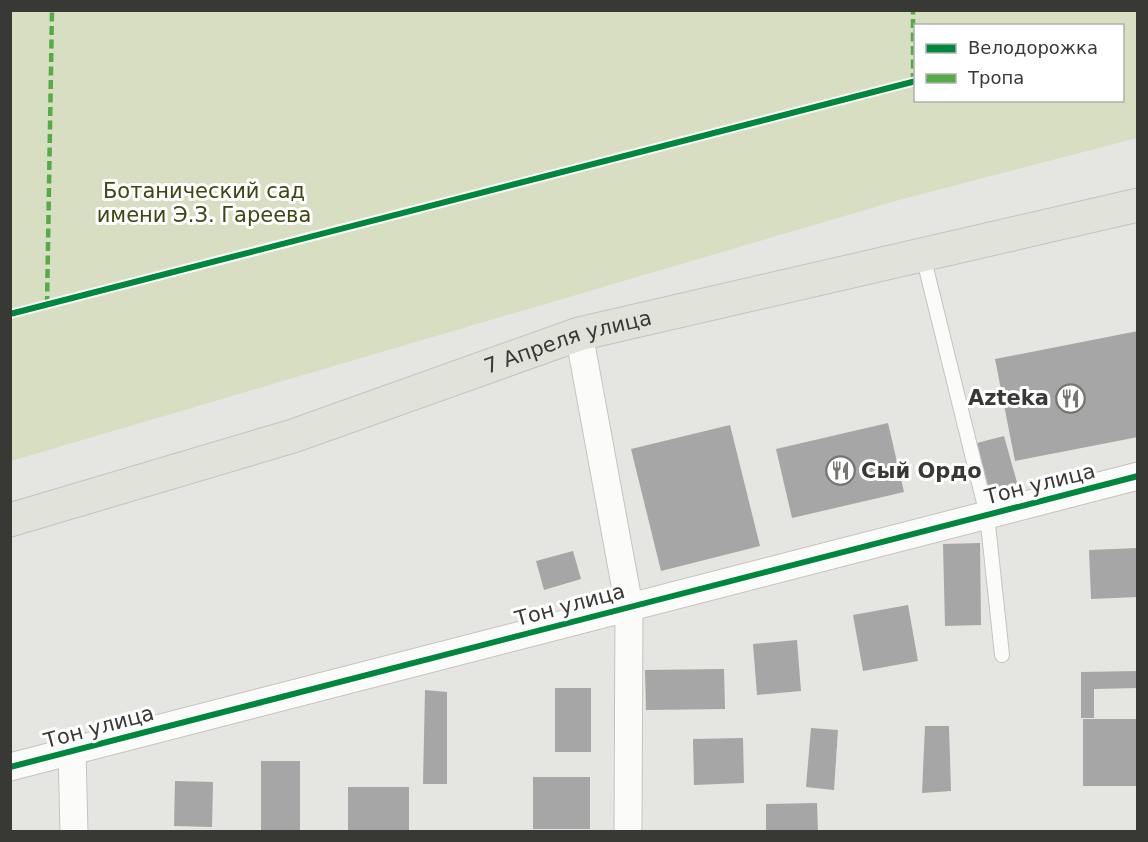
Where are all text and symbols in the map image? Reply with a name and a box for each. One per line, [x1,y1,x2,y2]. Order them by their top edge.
legend [914,24,1124,102]
text: Велодорожка [968,37,1098,58]
text: Тропа [967,67,1024,88]
park label: Ботанический сад имени Э.З. Гареева [97,179,311,227]
street label: 7 Апреля улица [481,306,654,379]
restaurant icon: Azteka [1054,382,1086,414]
place label: Azteka [968,386,1049,410]
restaurant icon: Сый Ордо [824,455,856,487]
place label: Сый Ордо [861,459,982,483]
street label: Тон улица [981,459,1098,510]
street label: Тон улица [511,579,628,631]
street label: Тон улица [40,701,157,753]

